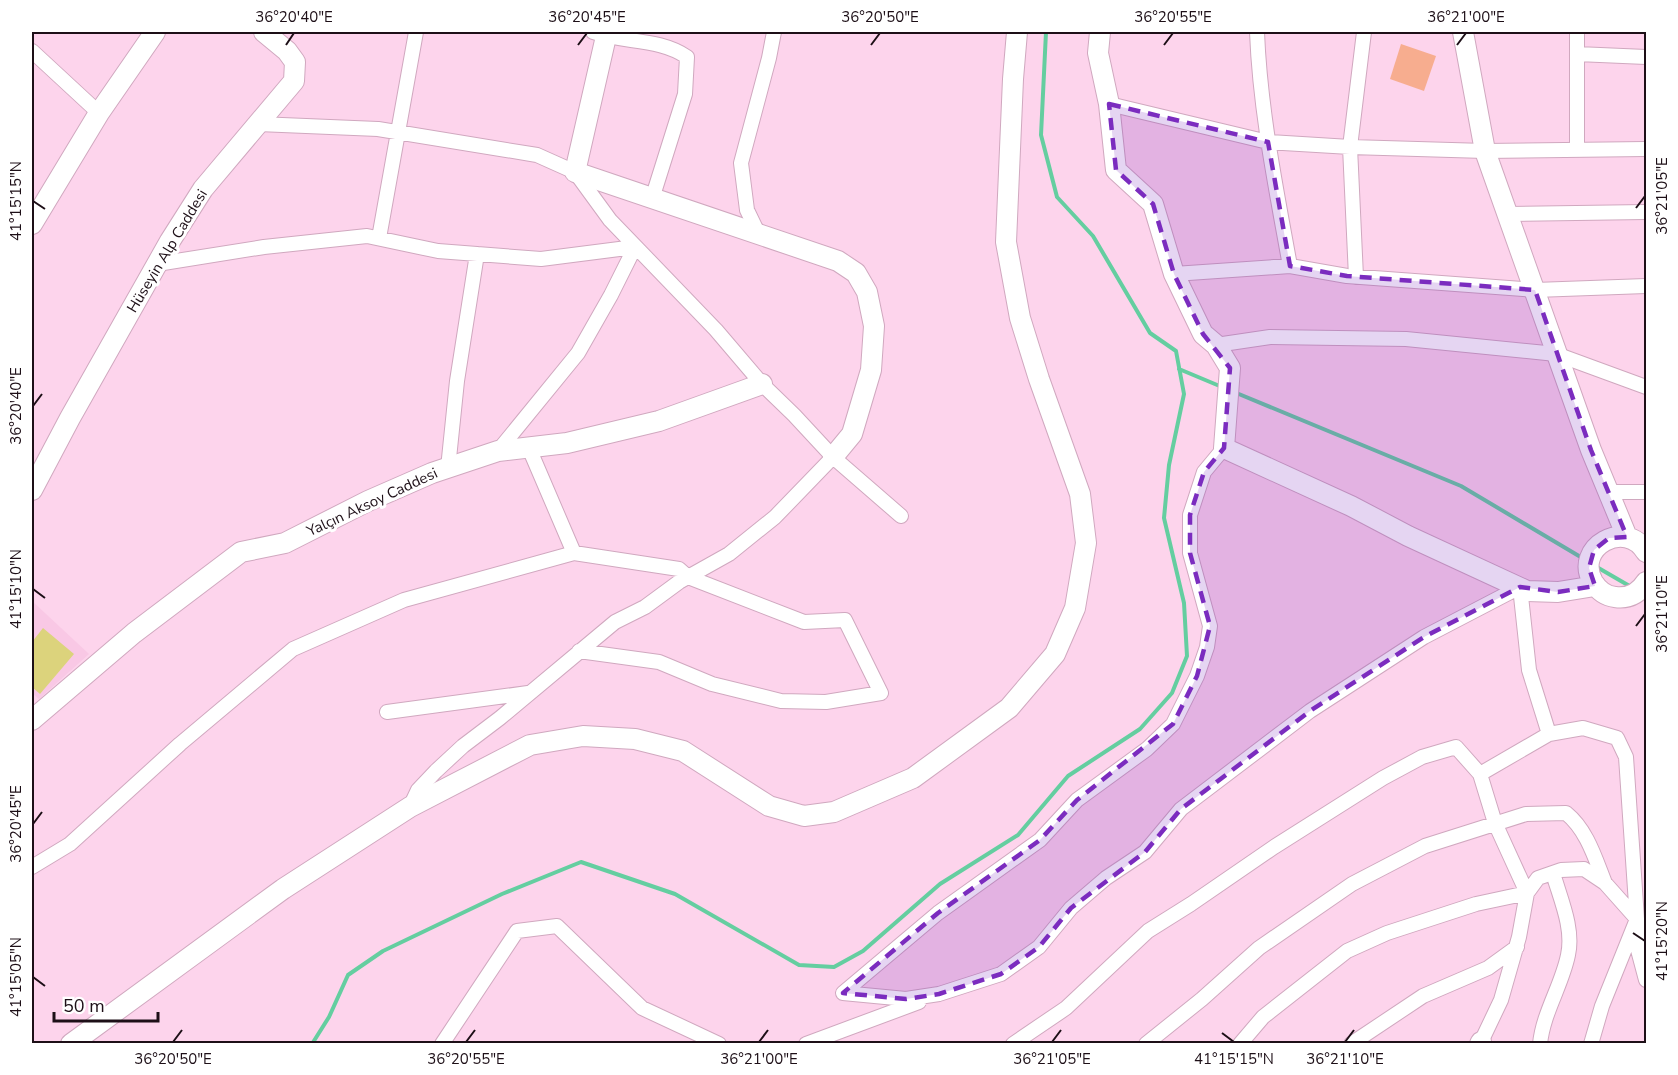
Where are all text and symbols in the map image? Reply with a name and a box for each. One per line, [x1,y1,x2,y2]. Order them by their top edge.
text: 36°20'40"E [255,7,333,27]
text: 36°20'45"E [548,7,626,27]
text: 36°20'50"E [841,7,919,27]
text: 36°20'55"E [1134,7,1212,27]
text: 36°21'00"E [1427,7,1505,27]
text: 36°21'05"E [1652,157,1672,235]
text: 41°15'15"N [6,161,26,241]
street label: Hüseyin Alp Caddesi [122,186,212,316]
text: 36°20'40"E [6,367,26,445]
street label: Yalçın Aksoy Caddesi [302,463,441,542]
text: 41°15'10"N [6,549,26,629]
text: 36°21'10"E [1652,575,1672,653]
text: 36°20'45"E [6,785,26,863]
text: 41°15'20"N [1652,901,1672,981]
text: 41°15'05"N [6,937,26,1017]
scale bar [54,985,158,1023]
text: 50 m [63,994,105,1018]
text: 36°20'50"E [134,1049,212,1069]
text: 36°20'55"E [427,1049,505,1069]
text: 36°21'00"E [720,1049,798,1069]
text: 36°21'05"E [1013,1049,1091,1069]
text: 41°15'15"N [1194,1049,1274,1069]
text: 36°21'10"E [1306,1049,1384,1069]

